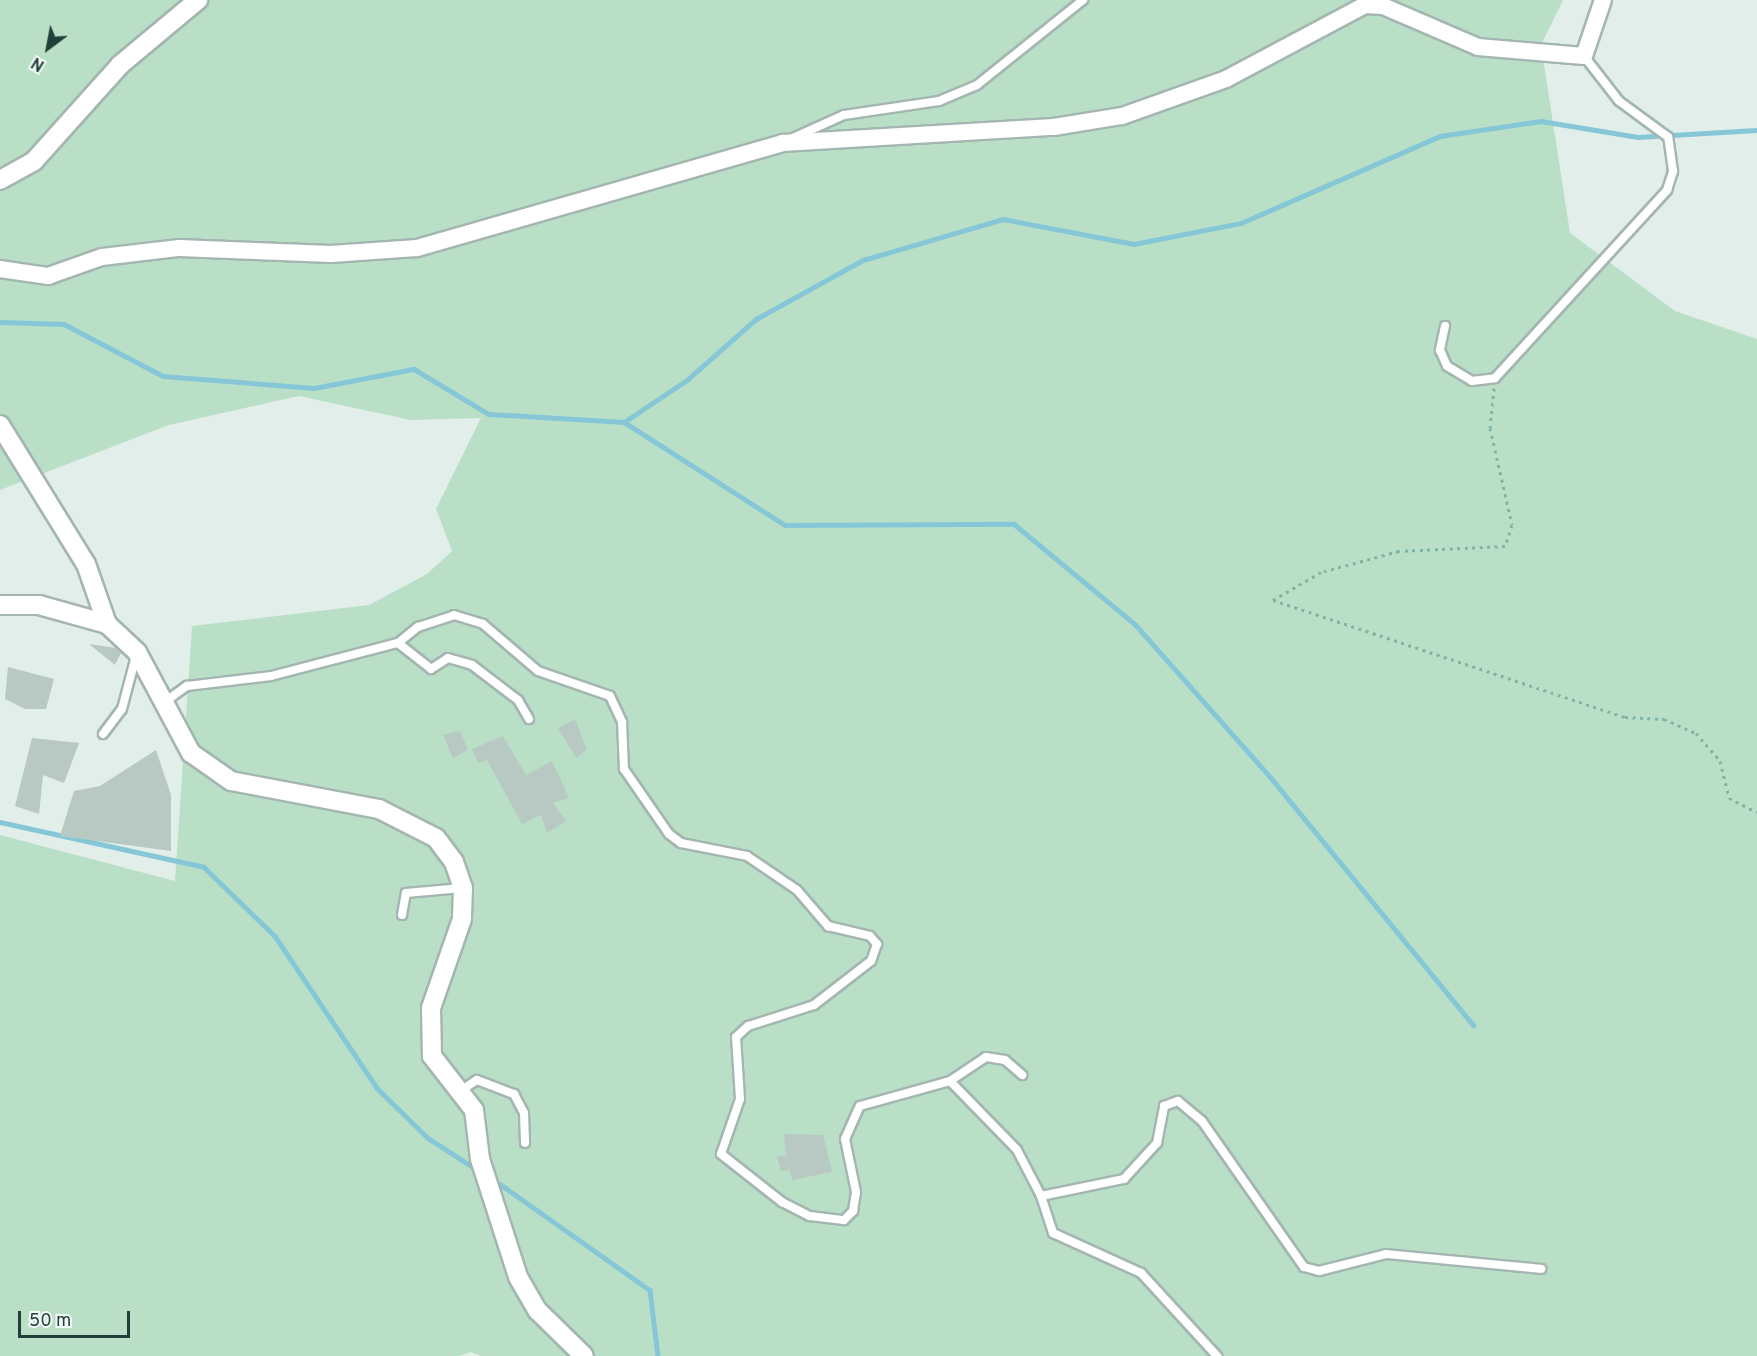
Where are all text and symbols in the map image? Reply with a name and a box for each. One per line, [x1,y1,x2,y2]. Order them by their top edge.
north arrow [18,18,78,78]
text: N [28,52,49,75]
scale bar [21,1299,134,1337]
text: 50 m [29,1310,71,1333]

